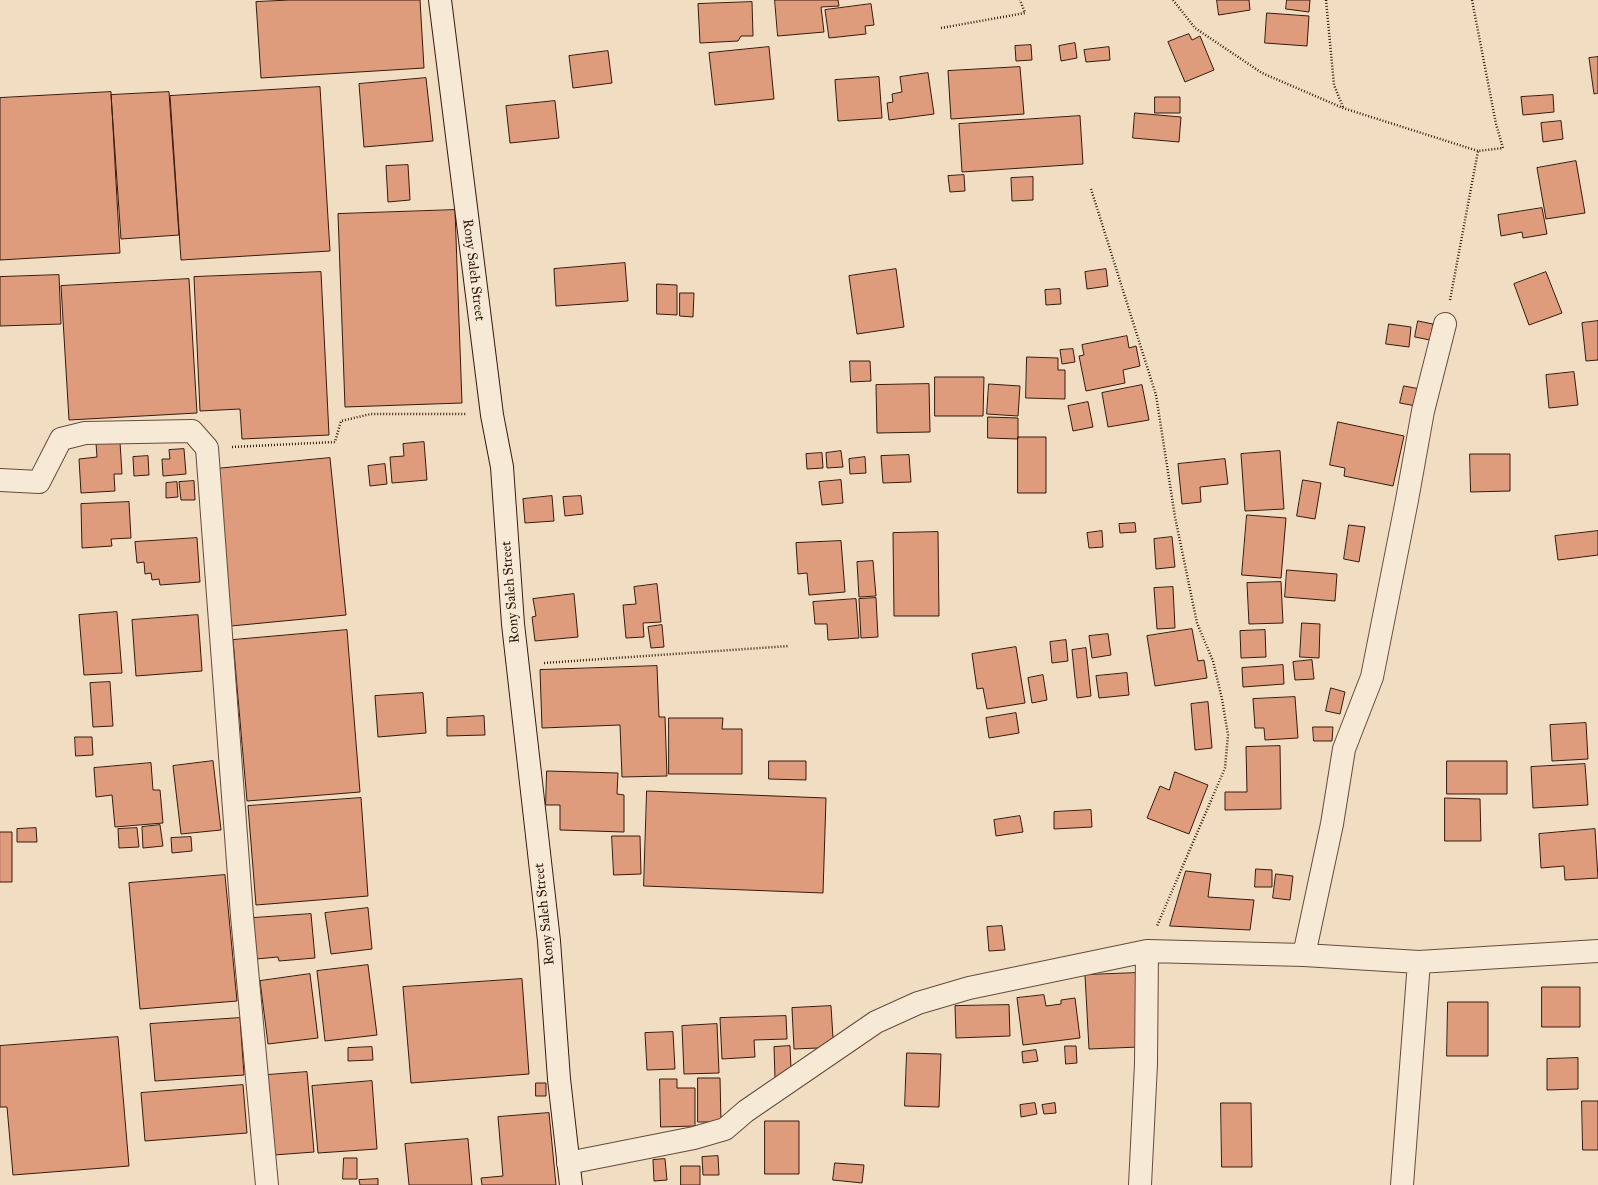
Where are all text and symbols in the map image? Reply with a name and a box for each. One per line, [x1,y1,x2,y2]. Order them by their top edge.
street label: Rony Saleh Street [458,218,488,322]
street label: Rony Saleh Street [498,540,524,644]
street label: Rony Saleh Street [531,862,559,966]

